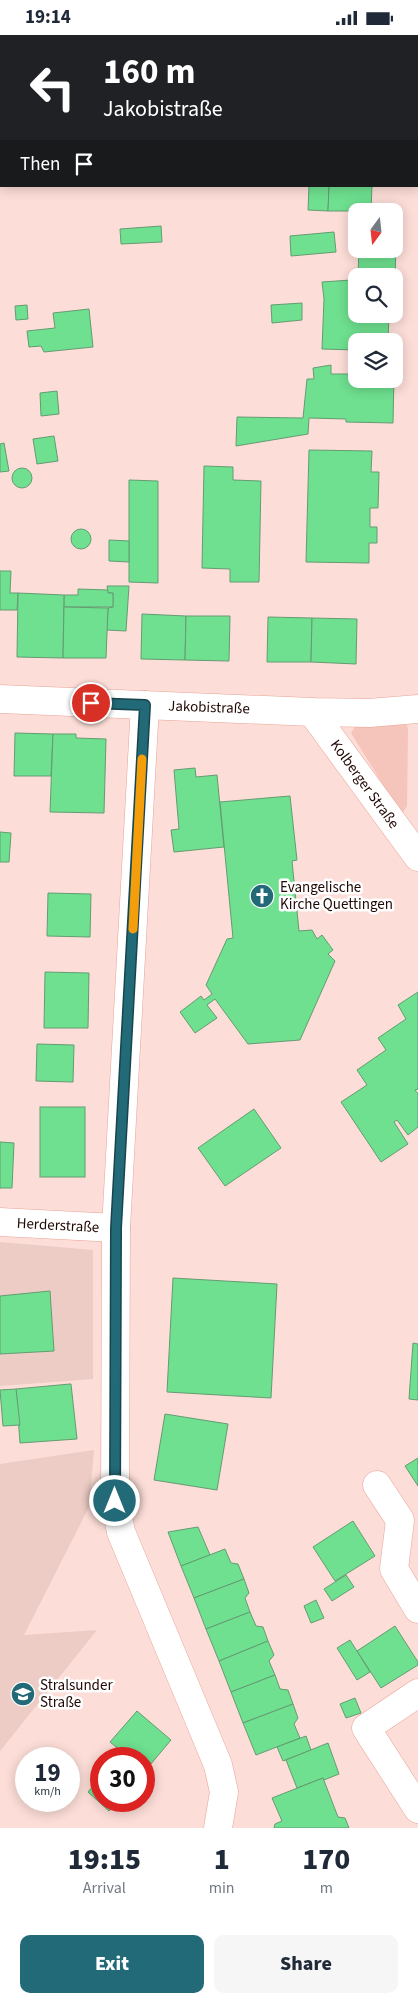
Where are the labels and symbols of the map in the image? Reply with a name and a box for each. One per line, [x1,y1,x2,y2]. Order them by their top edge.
north arrow [348,203,402,257]
pin [70,682,112,724]
street label: Jakobistraße [168,696,250,719]
street label: Kolberger Straße [325,735,404,833]
place label: Evangelische Kirche Quettingen [280,877,393,915]
church icon: Evangelische Kirche Quettingen [249,883,275,909]
street label: Herderstraße [16,1213,100,1238]
position arrow [88,1474,140,1526]
place label: Stralsunder Straße [40,1675,113,1713]
school or university icon: Stralsunder Straße [10,1681,36,1707]
speed limit sign: 30 [90,1747,155,1812]

